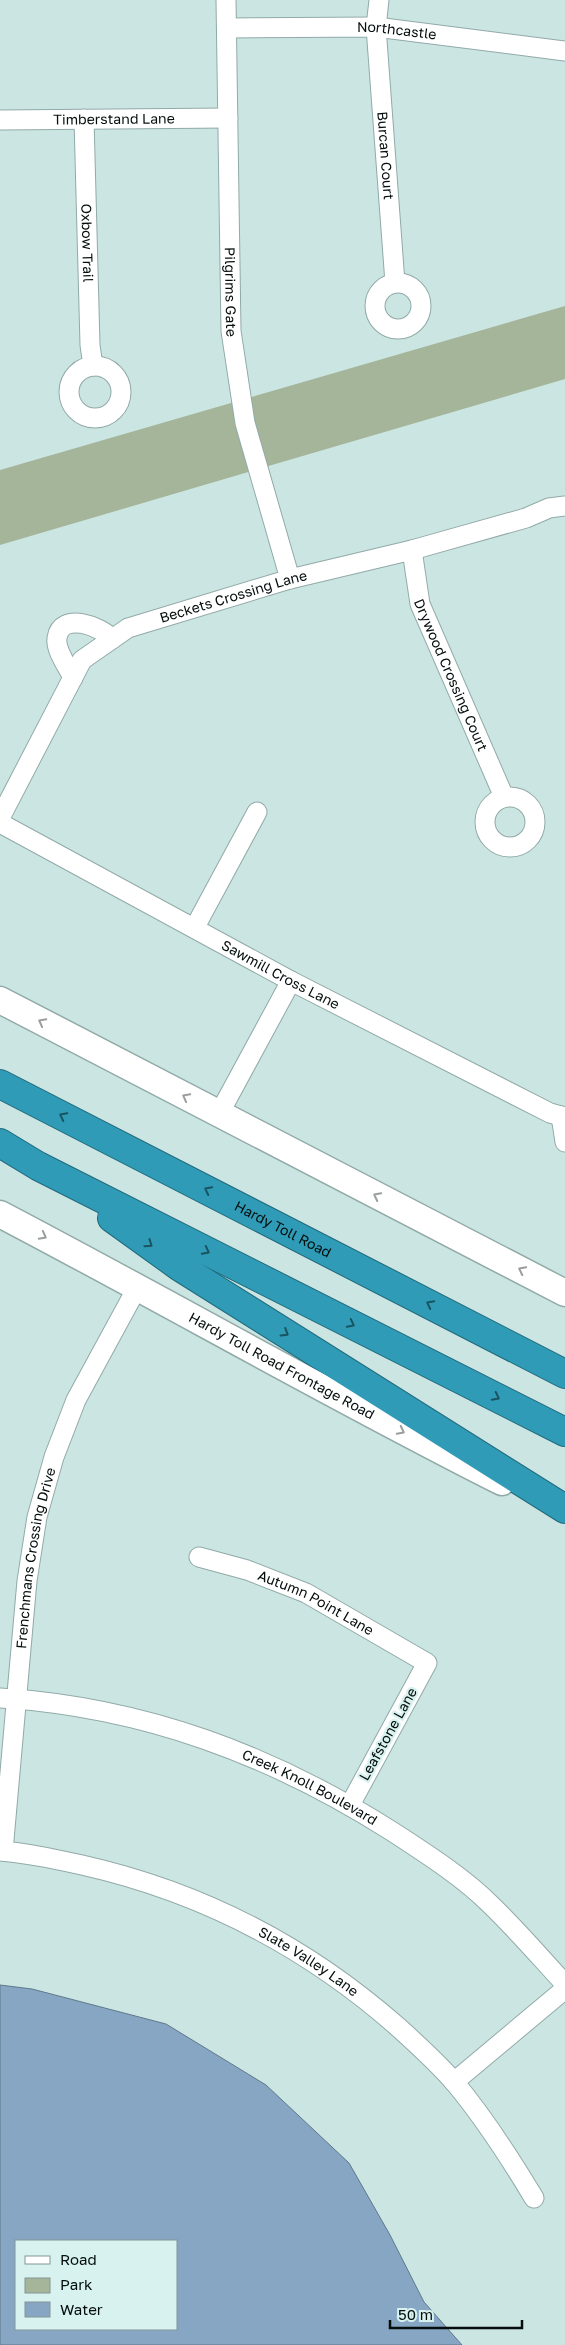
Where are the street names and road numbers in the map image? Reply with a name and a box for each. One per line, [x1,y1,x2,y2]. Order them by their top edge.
street label: Northcastle [357,18,438,43]
street label: Timberstand Lane [53,109,175,128]
street label: Burcan Court [374,111,398,200]
street label: Oxbow Trail [78,203,97,282]
street label: Pilgrims Gate [222,247,241,338]
street label: Beckets Crossing Lane [157,566,309,626]
street label: Drywood Crossing Court [411,596,492,754]
street label: Sawmill Cross Lane [219,936,343,1012]
street label: Hardy Toll Road [232,1197,334,1261]
street label: Hardy Toll Road Frontage Road [186,1308,378,1422]
street label: Frenchmans Crossing Drive [12,1465,59,1649]
street label: Autumn Point Lane [256,1566,377,1638]
street label: Leafstone Lane [355,1684,420,1783]
street label: Creek Knoll Boulevard [240,1745,381,1828]
street label: Slate Valley Lane [256,1923,362,2000]

